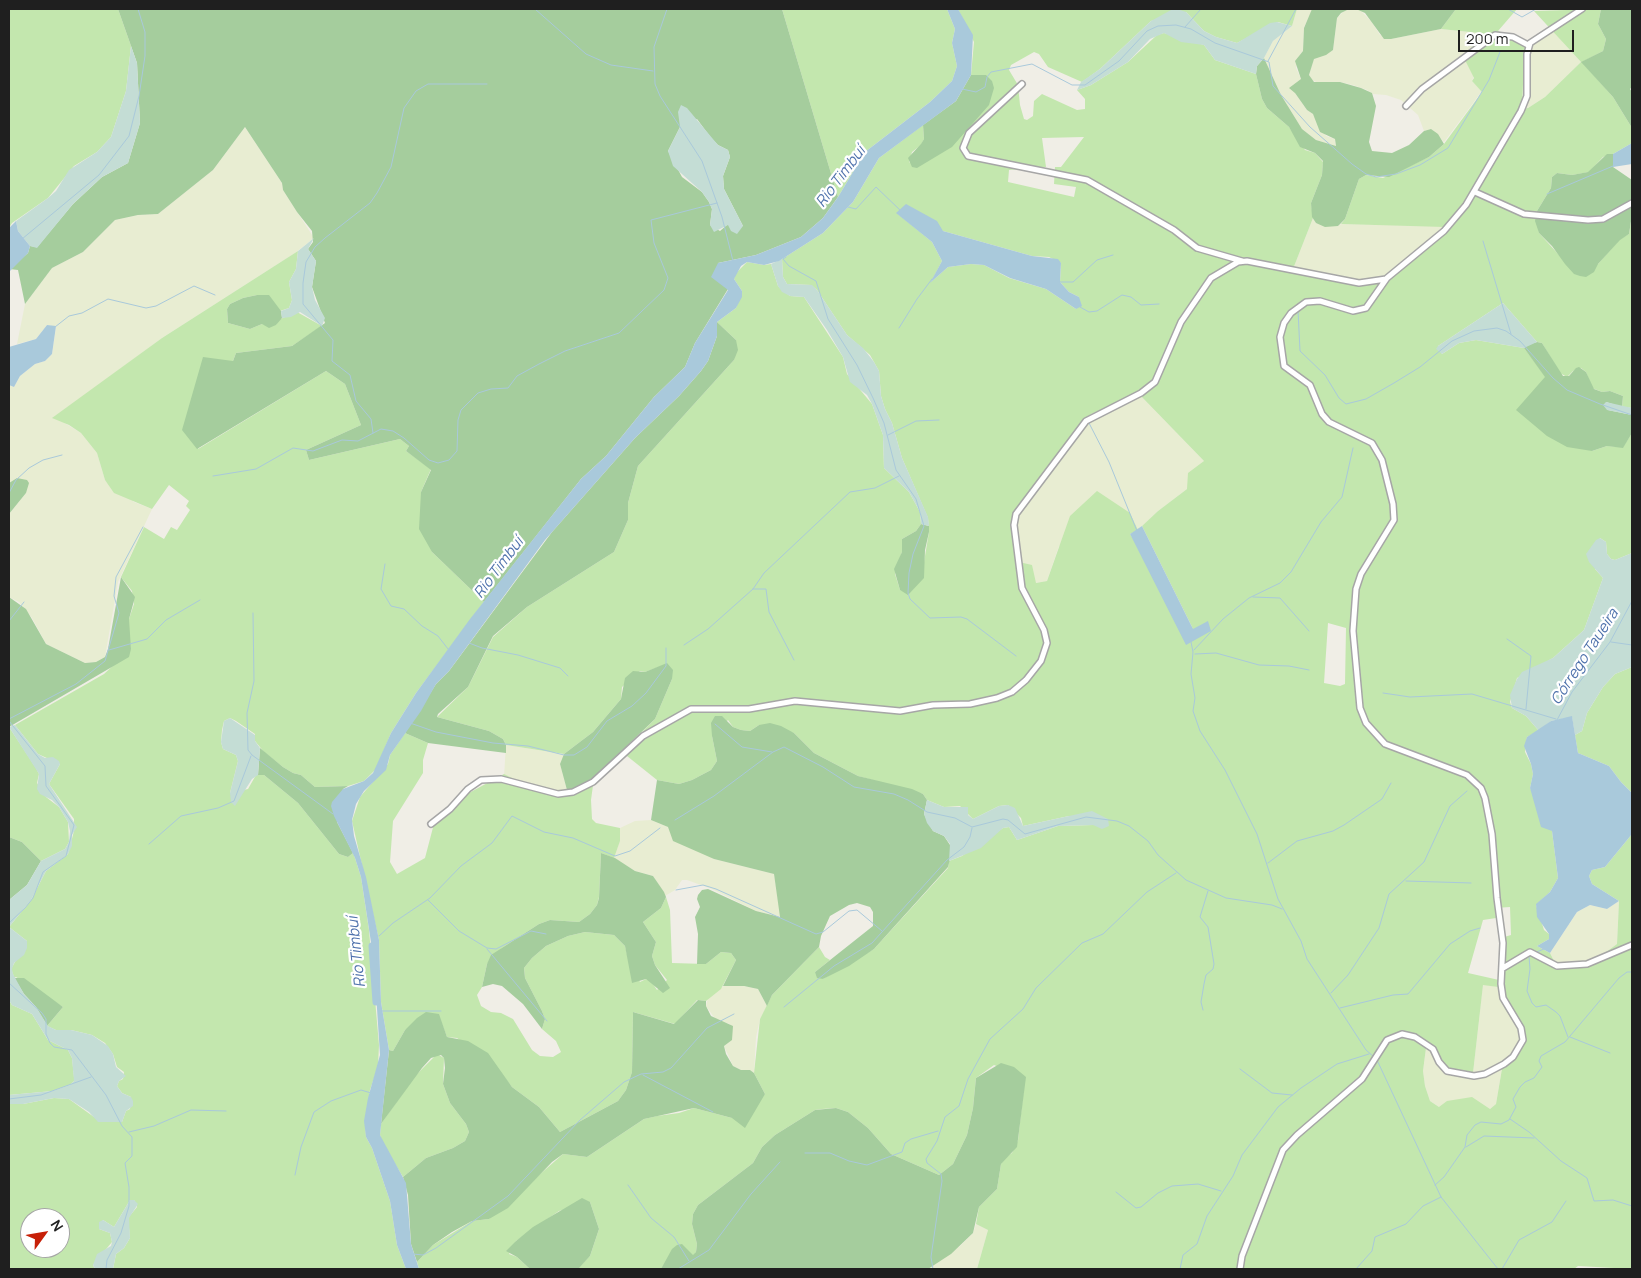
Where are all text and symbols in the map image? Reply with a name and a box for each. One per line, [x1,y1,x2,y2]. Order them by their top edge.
scale bar [1461,20,1577,52]
text: 200 m [1466,28,1509,49]
water label: Rio Timbuí [812,143,870,211]
water label: Rio Timbuí [470,534,528,602]
water label: Córrego Taueira [1547,606,1623,708]
water label: Rio Timbuí [344,916,370,988]
north arrow [20,1208,70,1258]
text: N [47,1216,68,1235]

